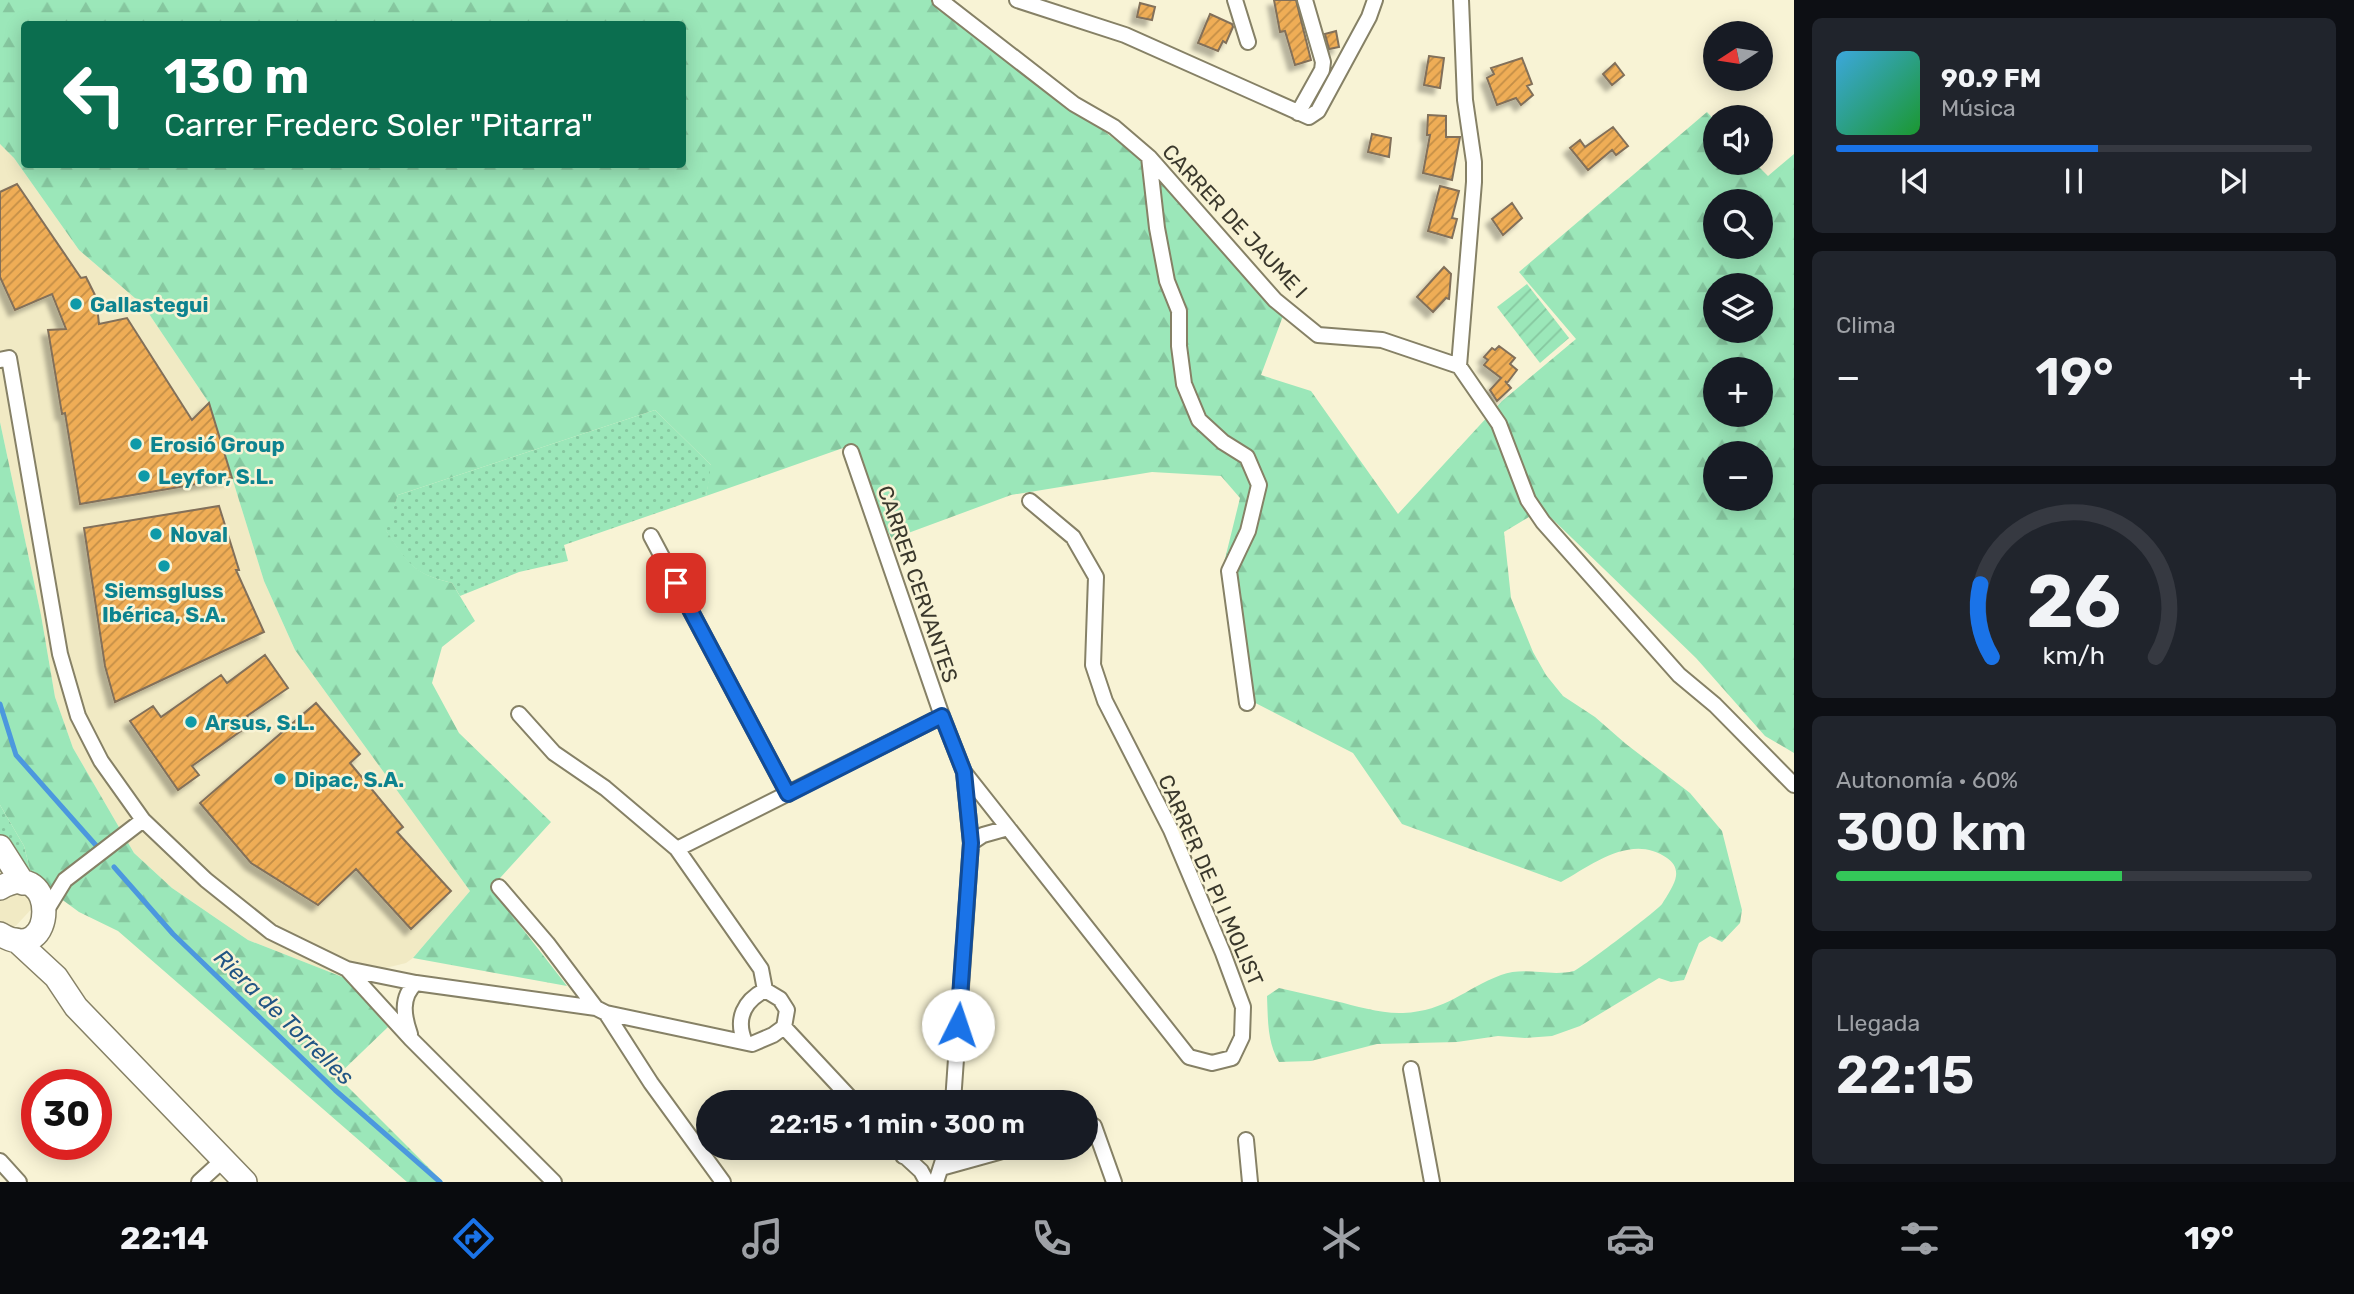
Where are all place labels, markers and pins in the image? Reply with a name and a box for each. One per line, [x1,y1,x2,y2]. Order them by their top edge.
place label: Gallastegui [90,292,209,317]
marker: Gallastegui [68,296,84,312]
place label: Erosió Group [150,432,285,457]
marker: Erosió Group [128,436,144,452]
place label: Leyfor, S.L. [158,464,274,489]
marker: Leyfor, S.L. [136,468,152,484]
place label: Noval [170,522,228,547]
marker: Noval [148,526,164,542]
pin [646,553,706,613]
marker: Siemsgluss Ibérica, S.A. [156,558,172,574]
place label: Siemsgluss Ibérica, S.A. [102,578,226,627]
place label: Arsus, S.L. [205,710,315,735]
marker: Arsus, S.L. [183,714,199,730]
place label: Dipac, S.A. [294,767,404,792]
marker: Dipac, S.A. [272,771,288,787]

